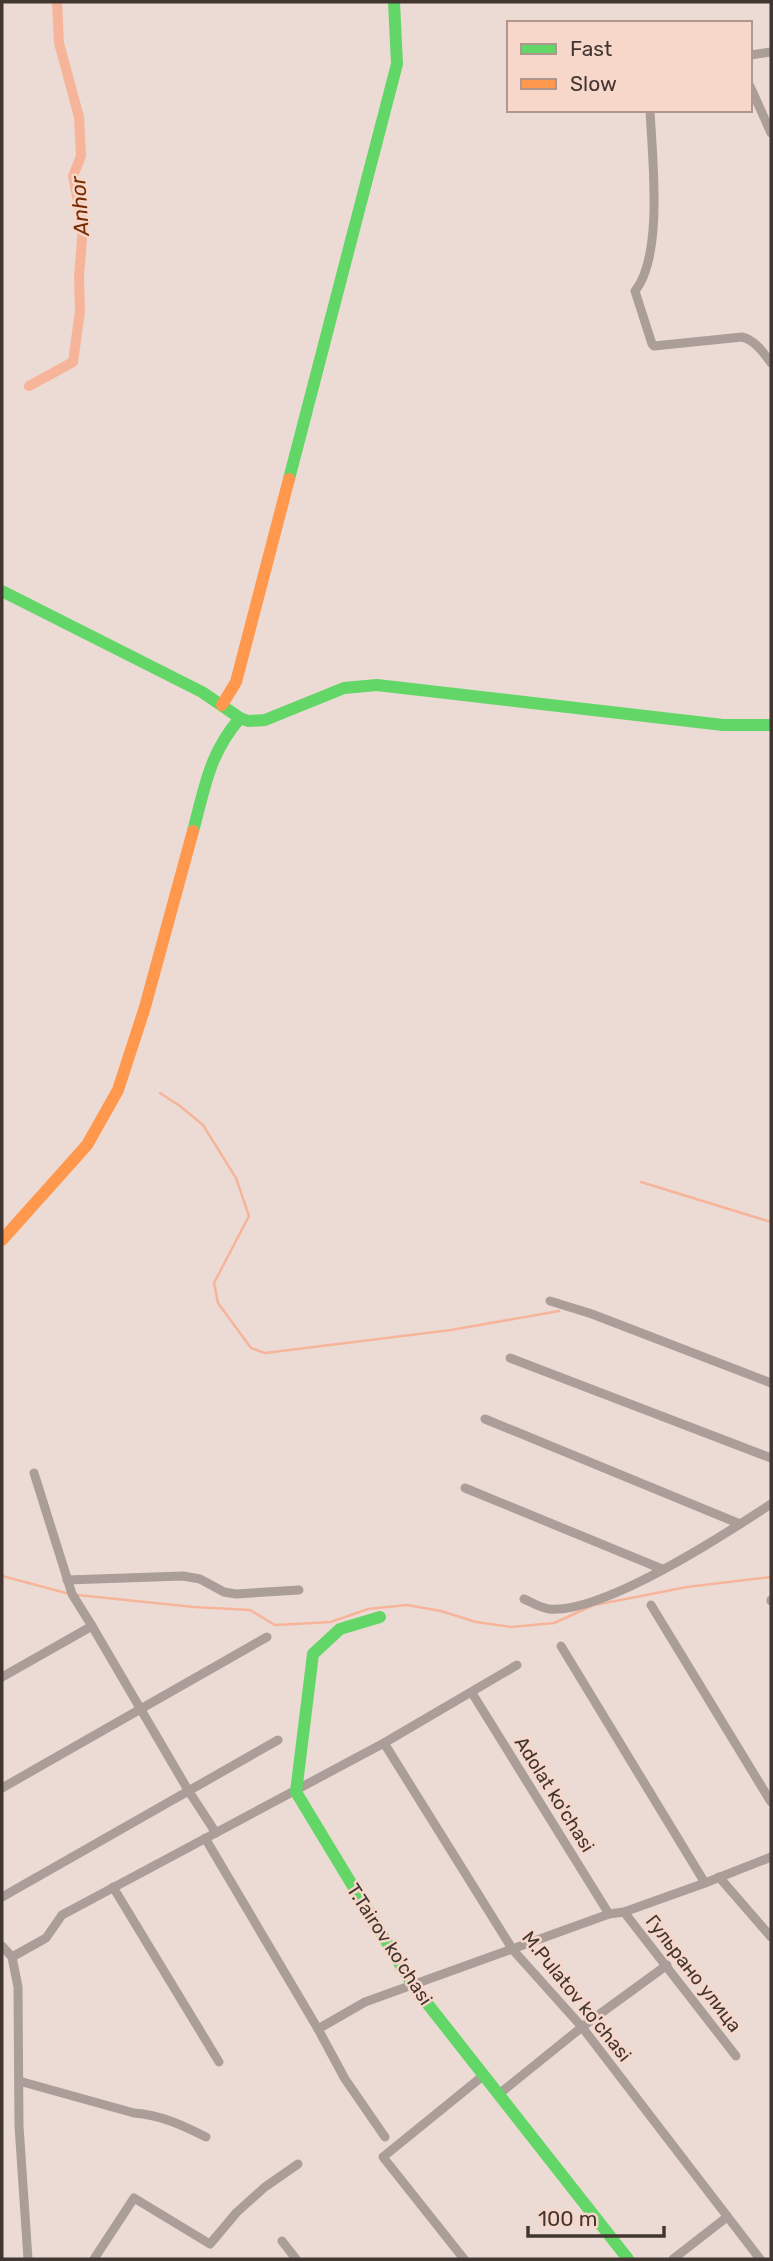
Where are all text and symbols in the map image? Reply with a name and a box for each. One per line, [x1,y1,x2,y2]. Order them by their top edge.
legend [507,21,752,112]
text: Fast [570,36,612,61]
text: Slow [570,71,617,96]
water label: Anhor [65,174,94,238]
street label: Adolat ko'chasi [510,1732,599,1856]
street label: T.Tairov ko'chasi [342,1879,437,2009]
street label: Гульрано улица [641,1910,746,2036]
street label: M.Pulatov ko'chasi [517,1927,636,2066]
scale bar [528,2194,664,2238]
text: 100 m [538,2206,597,2231]

